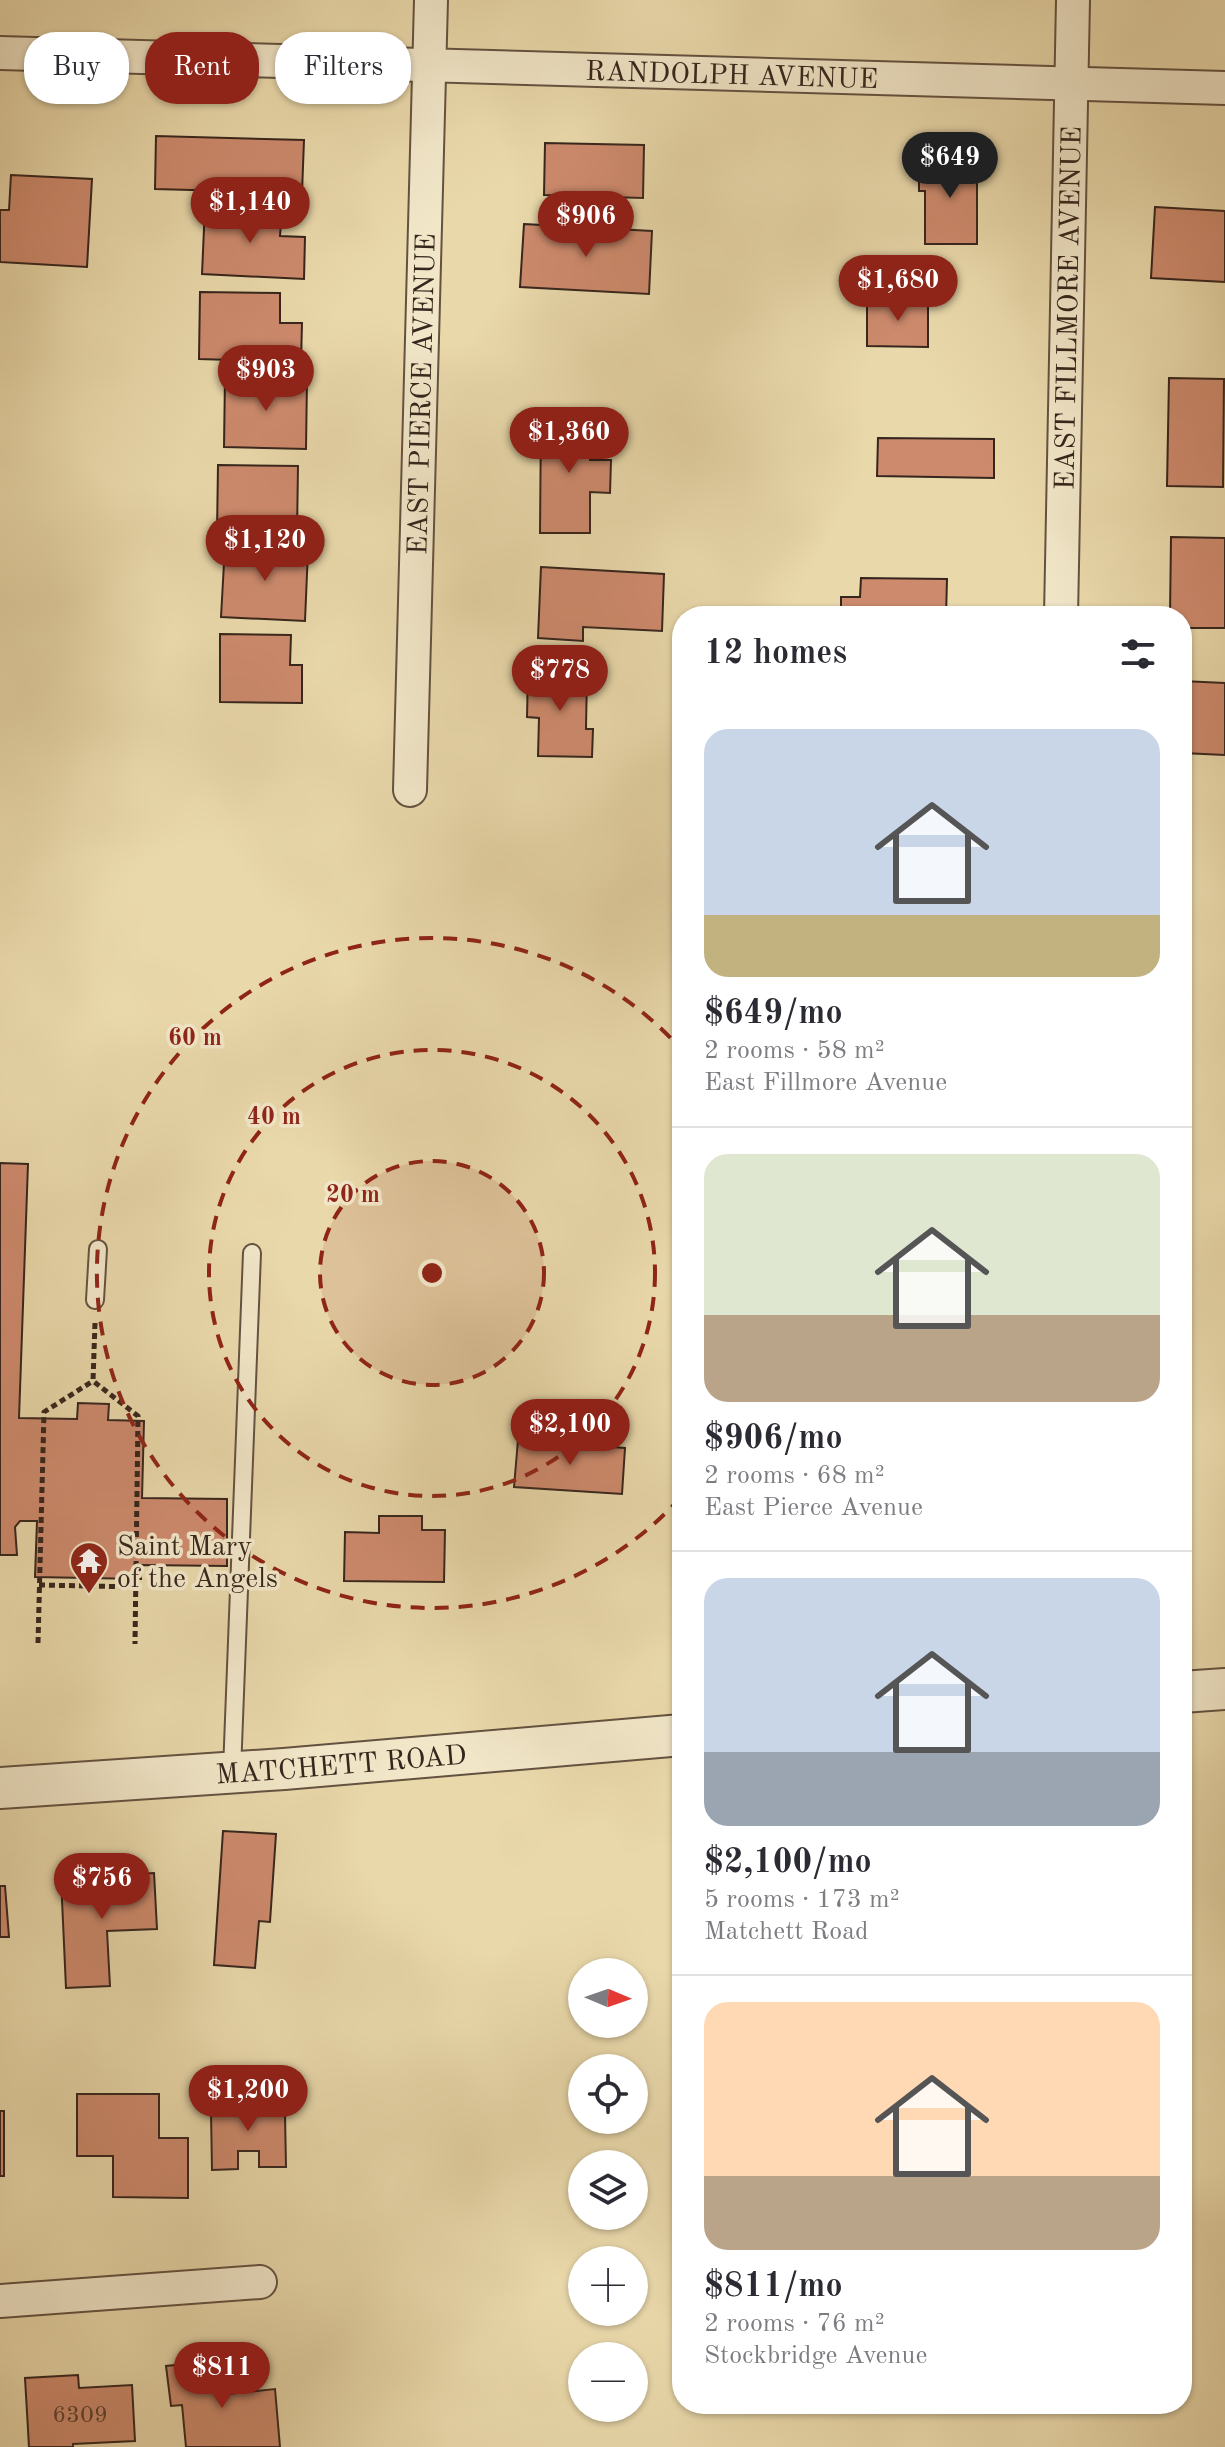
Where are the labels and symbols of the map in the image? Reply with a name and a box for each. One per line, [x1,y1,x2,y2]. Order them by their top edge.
street label: RANDOLPH AVENUE [585,59,878,95]
street label: EAST FILLMORE AVENUE [1052,126,1088,490]
pin: $649 [903,132,997,200]
pin: $1,140 [185,177,315,245]
pin: $906 [539,191,633,259]
street label: EAST PIERCE AVENUE [405,233,442,555]
pin: $1,680 [833,255,963,323]
pin: $903 [219,345,313,413]
pin: $1,360 [504,407,634,475]
pin: $1,120 [200,515,330,583]
pin: $778 [513,645,607,713]
text: 60 m [168,1027,222,1051]
text: 40 m [247,1106,301,1130]
text: 20 m [326,1184,380,1208]
centre of rings [418,1259,446,1287]
pin: $2,100 [505,1399,635,1467]
place label: Saint Mary of the Angels [117,1534,278,1594]
temple icon: Saint Mary of the Angels [68,1540,110,1595]
street label: MATCHETT ROAD [215,1742,468,1791]
pin: $756 [55,1853,149,1921]
north arrow [568,1958,648,2038]
pin: $1,200 [183,2065,313,2133]
pin: $811 [175,2342,269,2410]
house number: 6309 [52,2404,108,2428]

